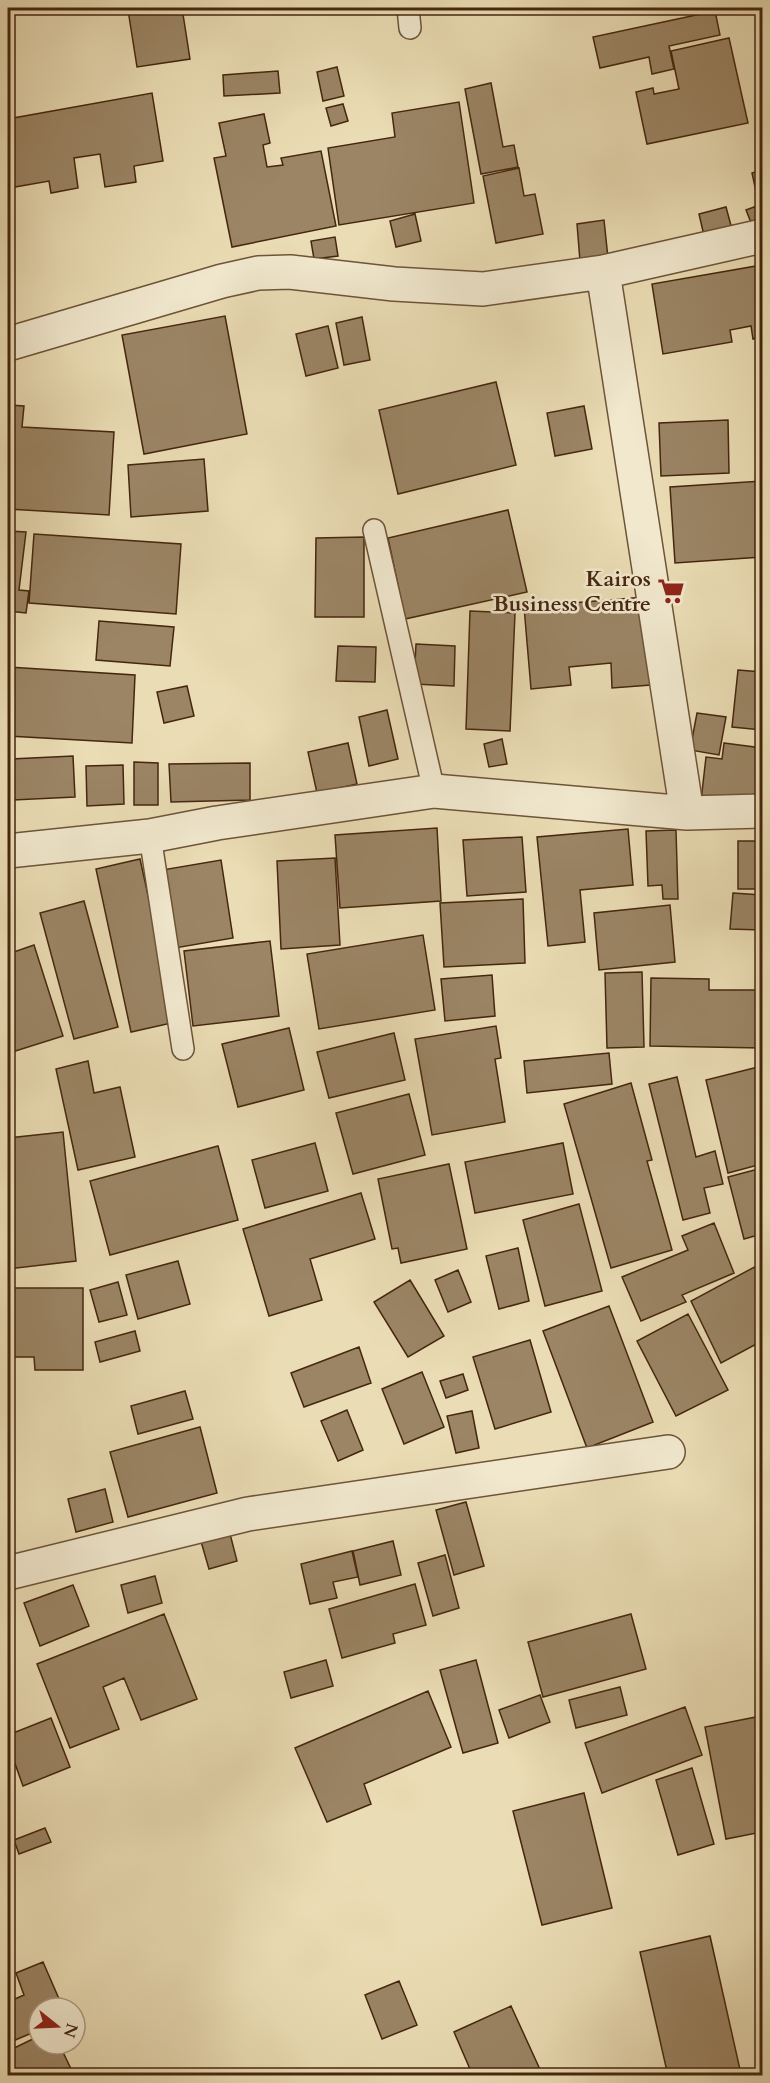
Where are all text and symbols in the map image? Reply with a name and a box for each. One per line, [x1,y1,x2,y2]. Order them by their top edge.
place label: Kairos Business Centre [493,564,651,619]
supermarket icon: Kairos Business Centre [656,576,686,606]
north arrow [27,1996,87,2056]
text: N [58,2020,83,2040]

